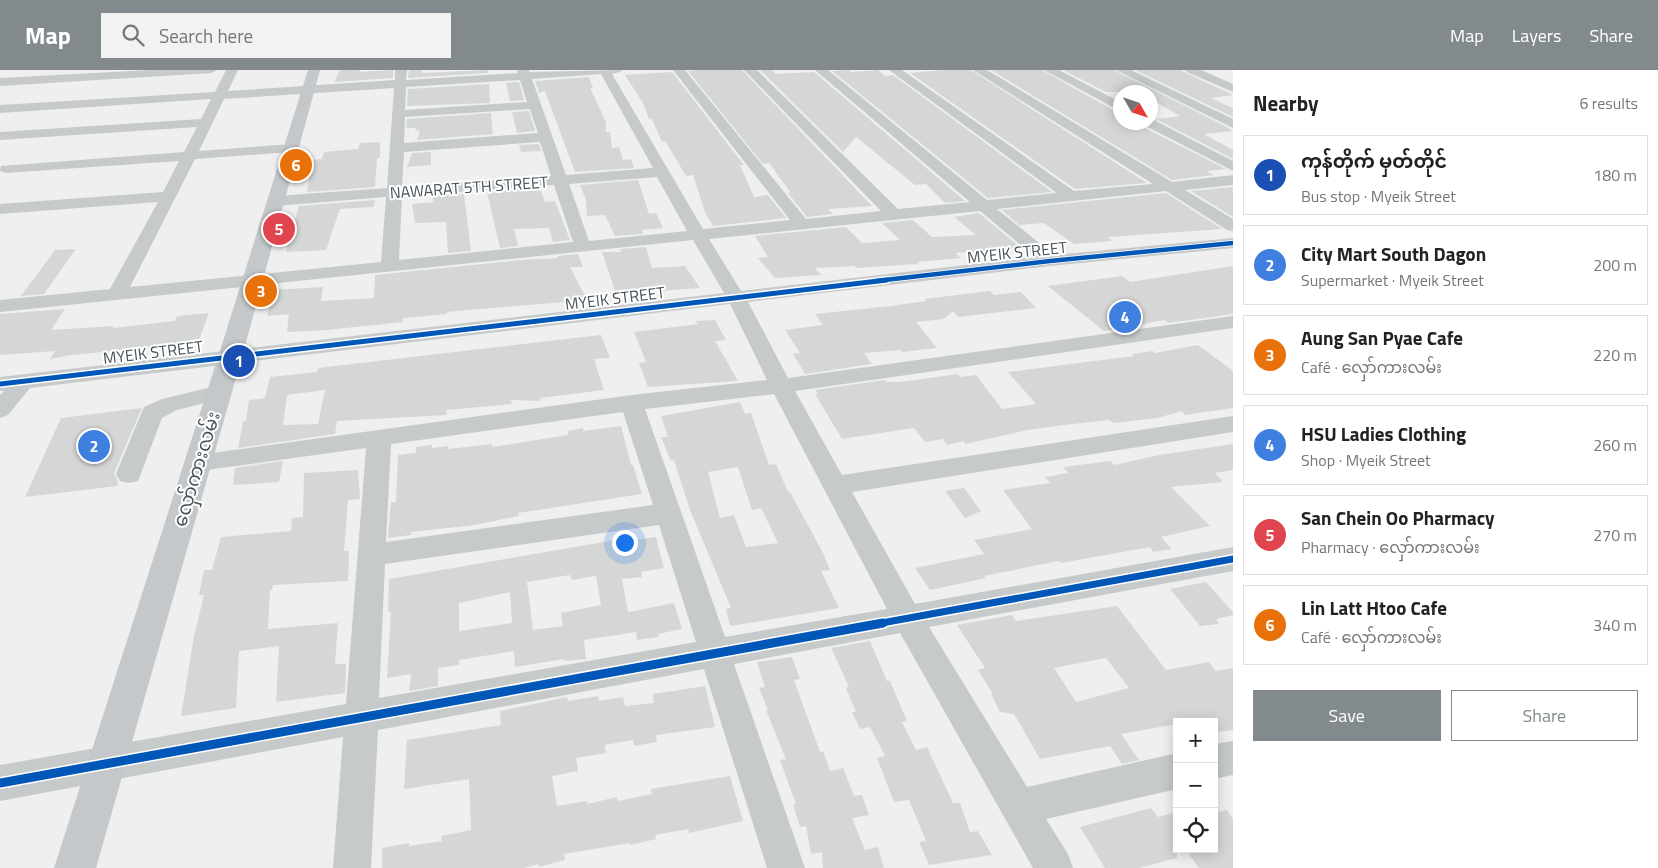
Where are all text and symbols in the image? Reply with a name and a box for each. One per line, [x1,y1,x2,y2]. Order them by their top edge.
search box [101,13,451,58]
text: Map [25,17,71,53]
icon: search [119,21,147,49]
text: Search here [159,21,253,50]
text: Map [1450,22,1484,49]
text: Layers [1512,22,1561,49]
text: Share [1589,22,1633,49]
north arrow [1113,85,1158,130]
text: Nearby [1253,87,1318,119]
text: 6 results [1579,91,1638,115]
pin: 6 [280,146,312,184]
text: ကုန်တိုက် မှတ်တိုင် [1301,146,1447,175]
text: 1 [1266,163,1274,187]
text: 180 m [1593,163,1637,187]
street label: NAWARAT 5TH STREET [389,169,550,205]
text: Bus stop · Myeik Street [1301,184,1456,208]
pin: 5 [263,210,295,248]
street label: MYEIK STREET [966,235,1069,269]
text: City Mart South Dagon [1301,239,1486,268]
text: 2 [1266,253,1274,277]
text: 200 m [1593,253,1637,277]
text: Supermarket · Myeik Street [1301,268,1484,292]
pin: 3 [245,272,277,310]
street label: MYEIK STREET [564,280,667,316]
pin: 4 [1109,298,1141,336]
text: Aung San Pyae Cafe [1301,323,1463,352]
street label: MYEIK STREET [102,334,205,370]
pin: 1 [223,342,255,380]
text: 3 [1266,343,1274,367]
text: 220 m [1593,343,1637,367]
text: Café · လှော်ကားလမ်း [1301,355,1442,379]
street label: လှော်ကားလမ်း [164,408,230,531]
text: HSU Ladies Clothing [1301,419,1466,448]
pin: 2 [78,427,110,465]
text: 4 [1266,433,1274,457]
text: 260 m [1593,433,1637,457]
text: Shop · Myeik Street [1301,448,1431,472]
text: San Chein Oo Pharmacy [1301,503,1495,532]
text: 5 [1266,523,1274,547]
text: 270 m [1593,523,1637,547]
your location [612,530,638,556]
text: Pharmacy · လှော်ကားလမ်း [1301,535,1480,559]
text: Lin Latt Htoo Cafe [1301,593,1447,622]
text: 6 [1266,613,1274,637]
text: 340 m [1593,613,1637,637]
text: Café · လှော်ကားလမ်း [1301,625,1442,649]
button: Save [1253,690,1441,741]
button: Share [1451,690,1638,741]
map controls [1173,718,1218,853]
button: + [1173,718,1218,763]
button: − [1173,763,1218,808]
button: locate [1173,808,1218,853]

